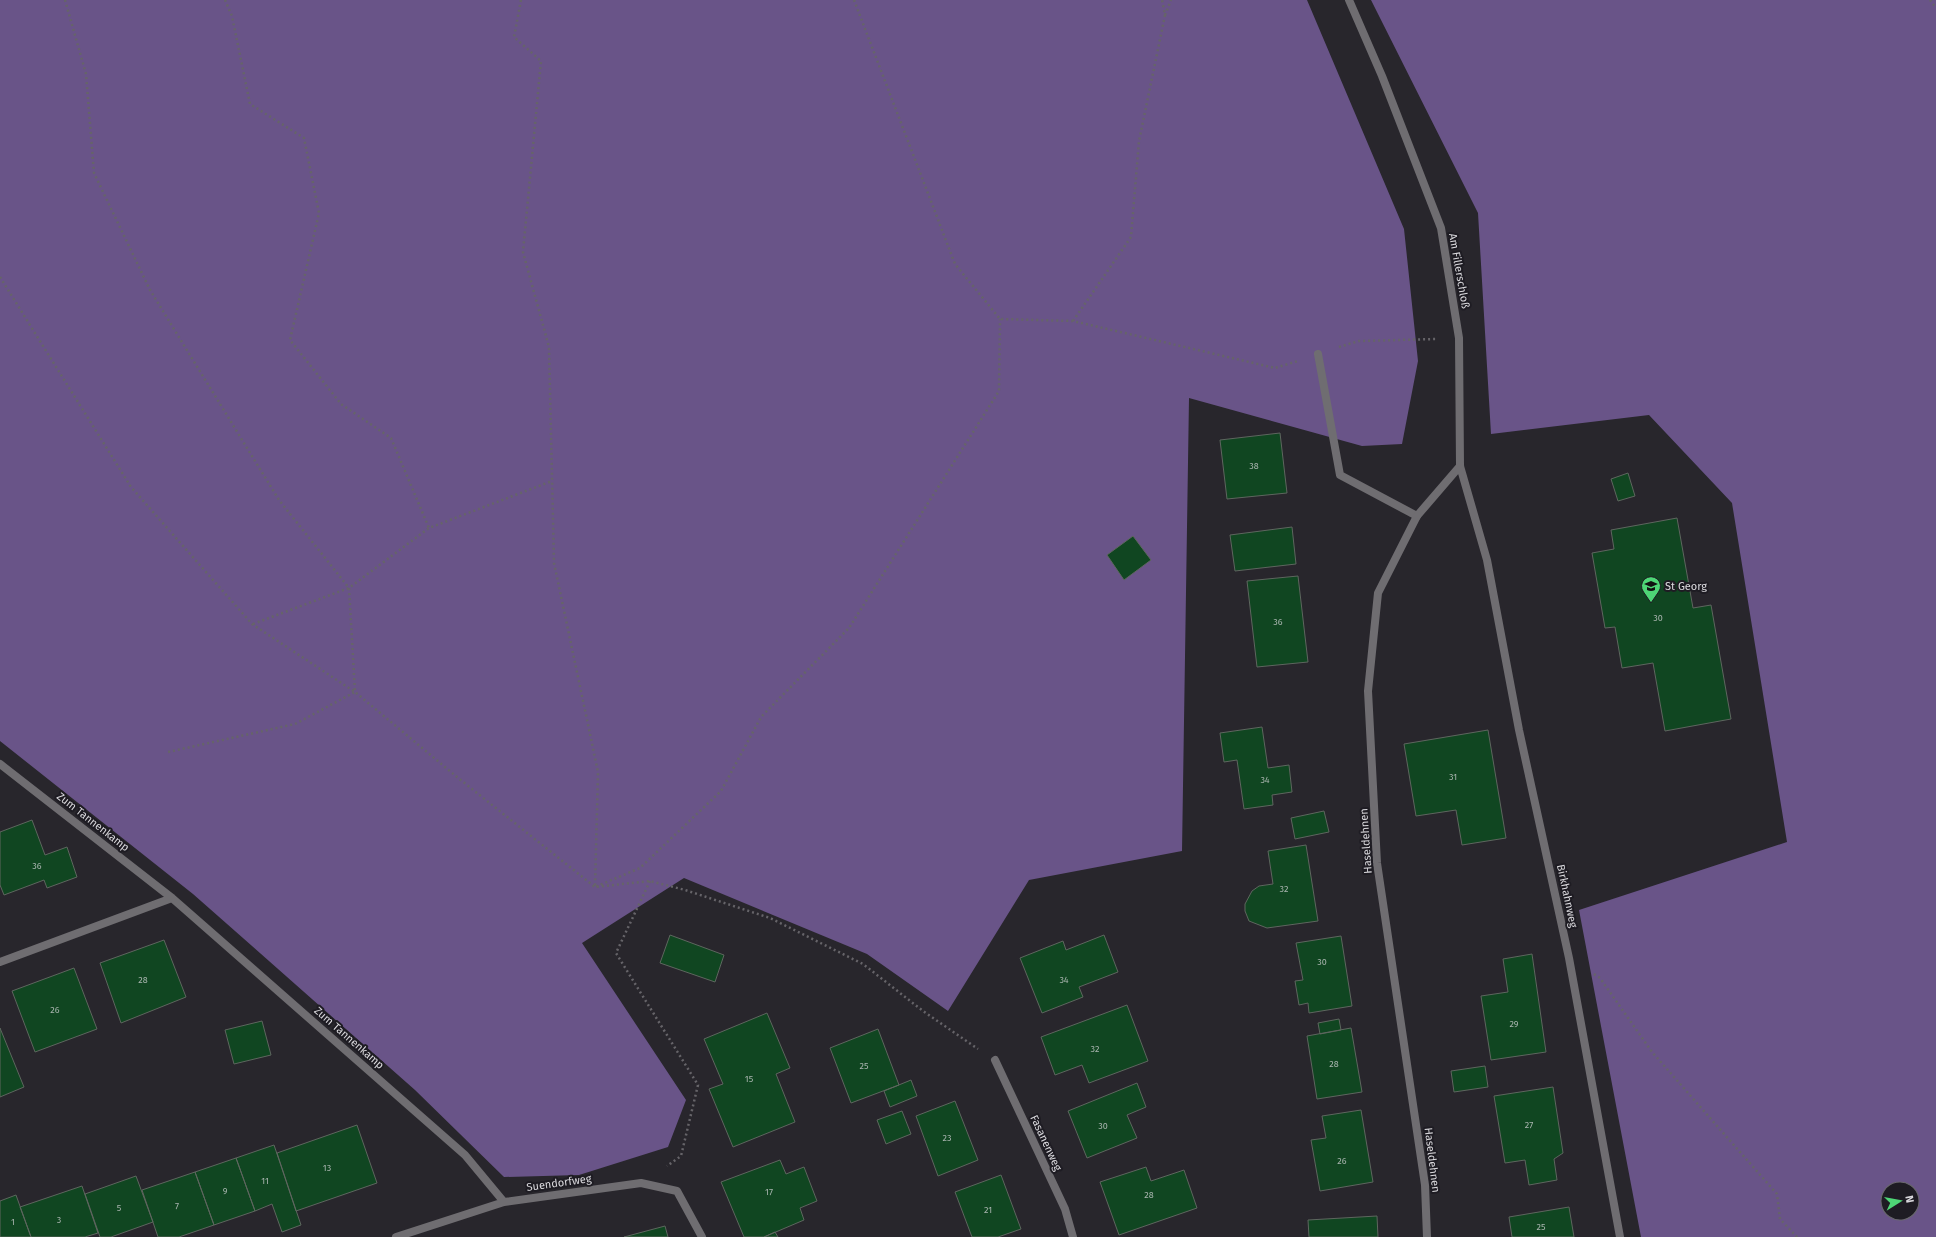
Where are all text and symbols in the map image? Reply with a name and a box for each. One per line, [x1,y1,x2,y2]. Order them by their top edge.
street label: Am Fillerschloß [1446,232,1472,310]
house number: 38 [1249,461,1259,471]
school or university icon: St Georg [1640,575,1662,603]
place label: St Georg [1665,580,1707,593]
house number: 30 [1653,613,1663,623]
house number: 36 [1273,617,1283,627]
house number: 31 [1449,772,1457,782]
house number: 34 [1260,775,1270,785]
street label: Zum Tannenkamp [54,790,132,854]
street label: Haseldehnen [1357,808,1375,874]
house number: 36 [32,861,42,871]
street label: Birkhahnweg [1554,863,1580,929]
house number: 32 [1280,884,1288,894]
house number: 30 [1317,957,1327,967]
house number: 28 [138,975,148,985]
house number: 34 [1059,975,1069,985]
street label: Zum Tannenkamp [311,1004,387,1072]
house number: 26 [50,1005,60,1015]
house number: 29 [1509,1019,1519,1029]
house number: 32 [1091,1044,1099,1054]
house number: 28 [1329,1059,1339,1069]
house number: 25 [860,1061,869,1071]
house number: 15 [745,1074,754,1084]
street label: Fasanenweg [1027,1113,1065,1173]
house number: 27 [1525,1120,1533,1130]
house number: 30 [1098,1121,1108,1131]
street label: Haseldehnen [1422,1127,1442,1193]
house number: 23 [943,1133,951,1143]
house number: 26 [1337,1156,1347,1166]
house number: 13 [323,1163,331,1173]
street label: Suendorfweg [526,1172,593,1194]
house number: 11 [261,1176,269,1186]
north arrow [1880,1181,1920,1221]
house number: 9 [223,1186,228,1196]
house number: 17 [765,1187,773,1197]
house number: 28 [1144,1190,1154,1200]
text: N [1902,1194,1916,1204]
house number: 7 [175,1201,179,1211]
house number: 5 [117,1203,122,1213]
house number: 21 [984,1205,992,1215]
house number: 3 [57,1215,61,1225]
house number: 1 [11,1217,15,1227]
house number: 25 [1537,1222,1546,1232]

